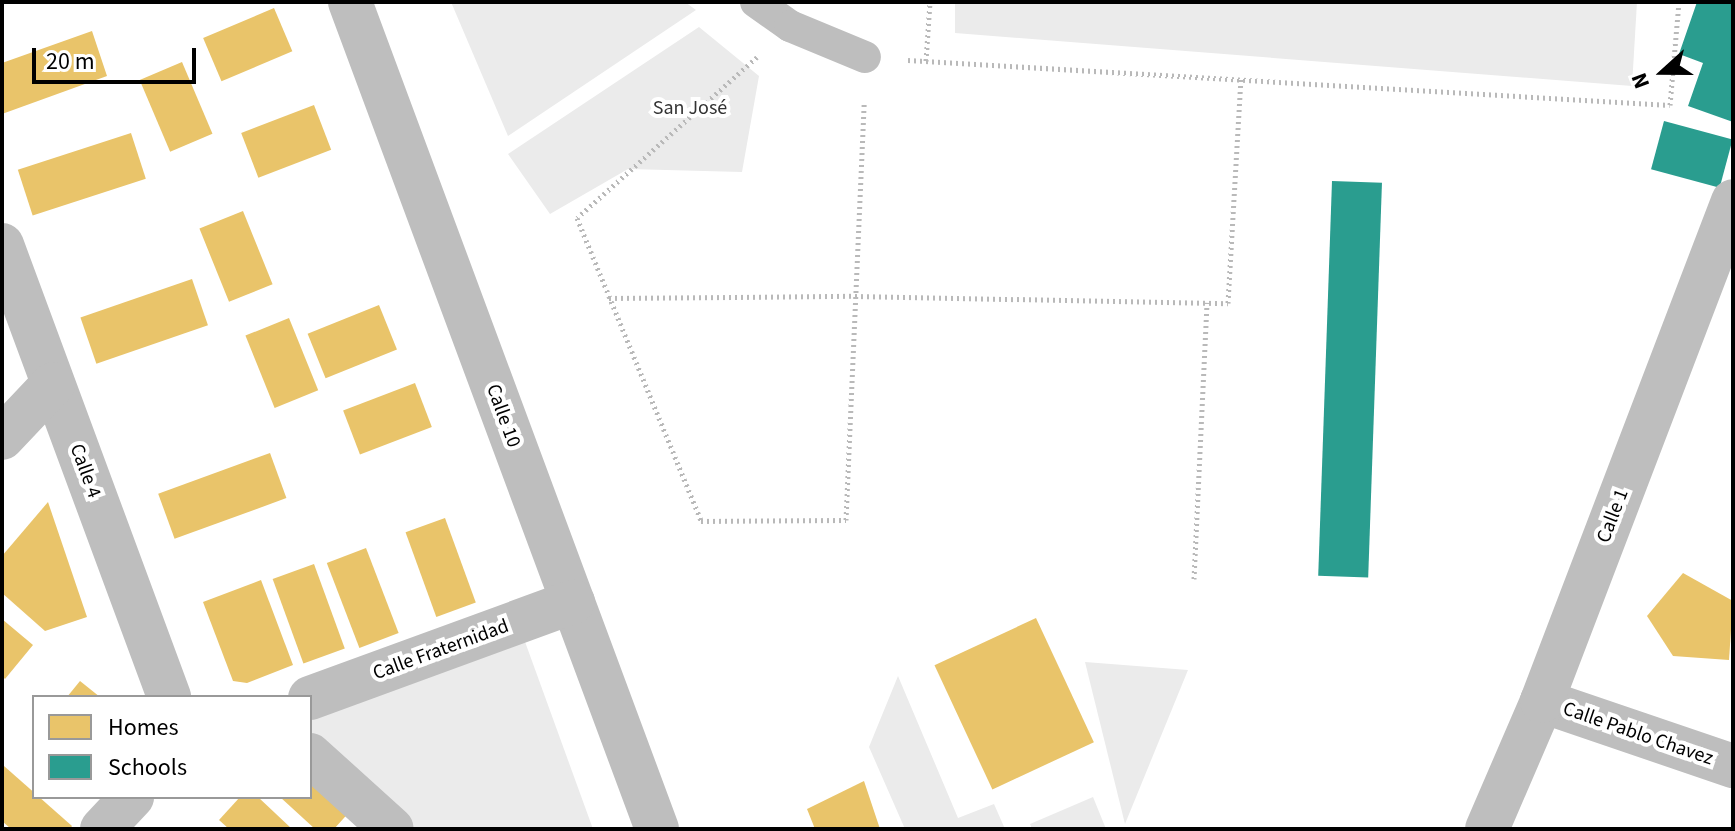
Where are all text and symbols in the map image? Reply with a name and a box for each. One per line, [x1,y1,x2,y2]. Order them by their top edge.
scale bar [36,32,200,82]
north arrow [1623,32,1703,112]
text: 20 m [46,44,95,79]
text: N [1623,68,1658,93]
park label: San José [653,96,727,120]
street label: Calle 10 [481,381,525,451]
street label: Calle 4 [64,441,106,501]
street label: Calle 1 [1592,486,1634,546]
street label: Calle Fraternidad [370,614,512,686]
legend [32,695,312,799]
street label: Calle Pablo Chavez [1560,697,1716,771]
text: Homes [108,710,179,745]
text: Schools [108,750,187,785]

